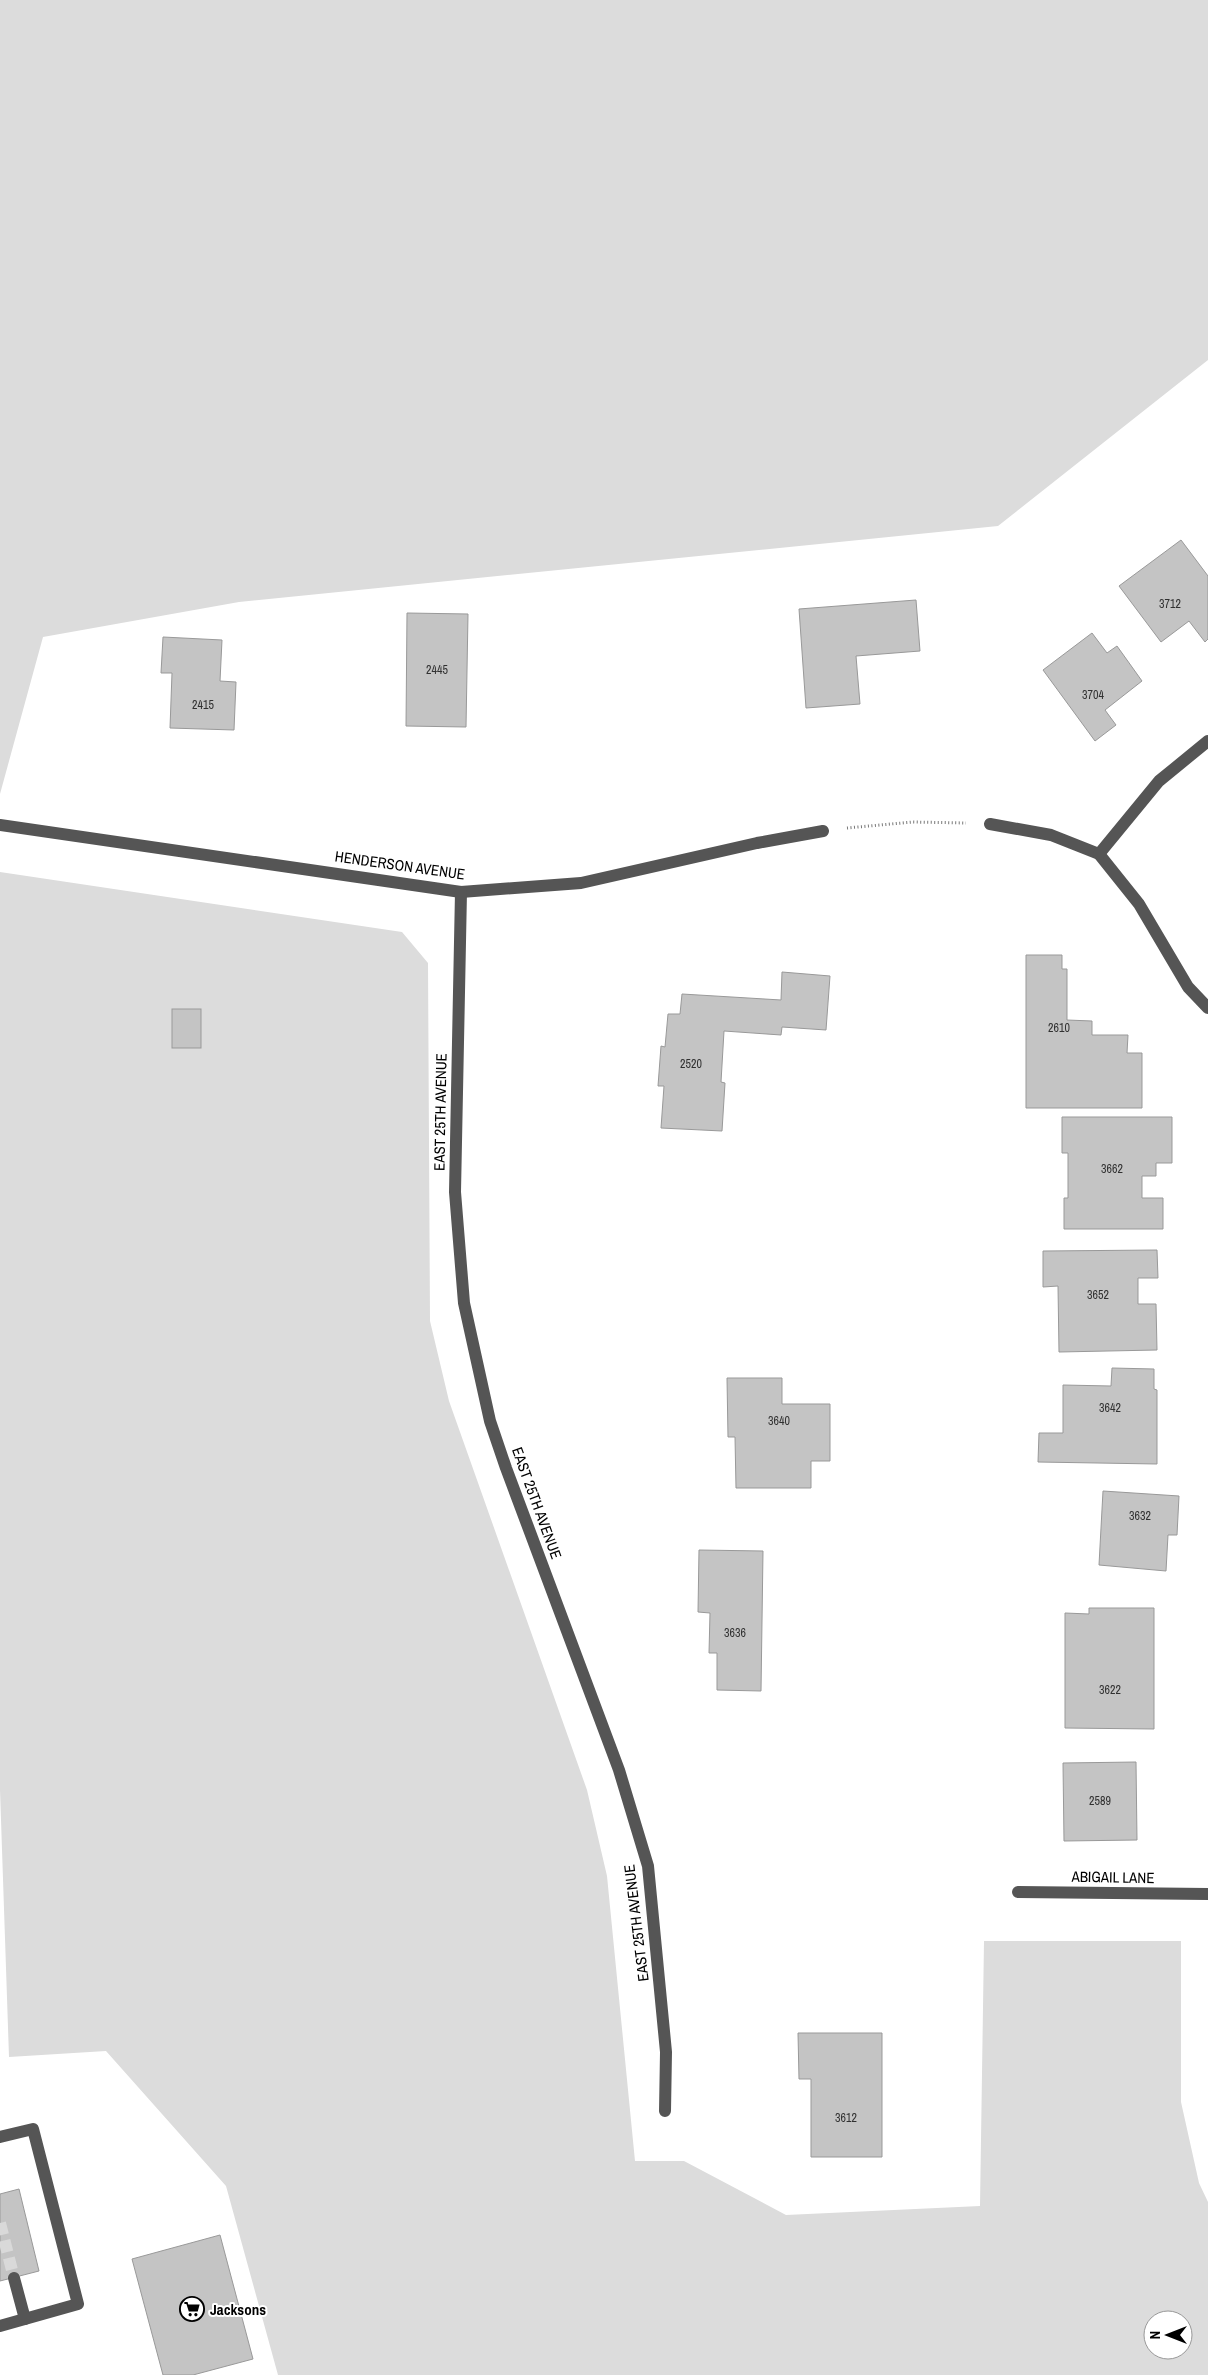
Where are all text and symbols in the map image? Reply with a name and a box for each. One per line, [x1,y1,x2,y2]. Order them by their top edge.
house number: 3712 [1159,596,1181,612]
house number: 2445 [426,662,448,678]
house number: 3704 [1082,687,1104,703]
house number: 2415 [192,697,214,713]
street label: HENDERSON AVENUE [334,845,466,885]
house number: 2610 [1048,1020,1070,1036]
street label: EAST 25TH AVENUE [428,1053,452,1171]
house number: 2520 [680,1056,702,1072]
house number: 3662 [1101,1161,1123,1177]
house number: 3652 [1087,1287,1109,1303]
house number: 3642 [1099,1400,1121,1416]
house number: 3640 [768,1413,790,1429]
street label: EAST 25TH AVENUE [507,1444,567,1562]
house number: 3632 [1129,1508,1151,1524]
house number: 3636 [724,1625,746,1641]
house number: 3622 [1099,1682,1121,1698]
house number: 2589 [1089,1793,1111,1809]
street label: EAST 25TH AVENUE [618,1863,654,1983]
street label: ABIGAIL LANE [1070,1866,1155,1888]
house number: 3612 [835,2110,857,2126]
supermarket icon: Jacksons [179,2296,205,2322]
place label: Jacksons [210,2299,266,2320]
north arrow [1143,2310,1193,2360]
text: N [1146,2331,1164,2339]

